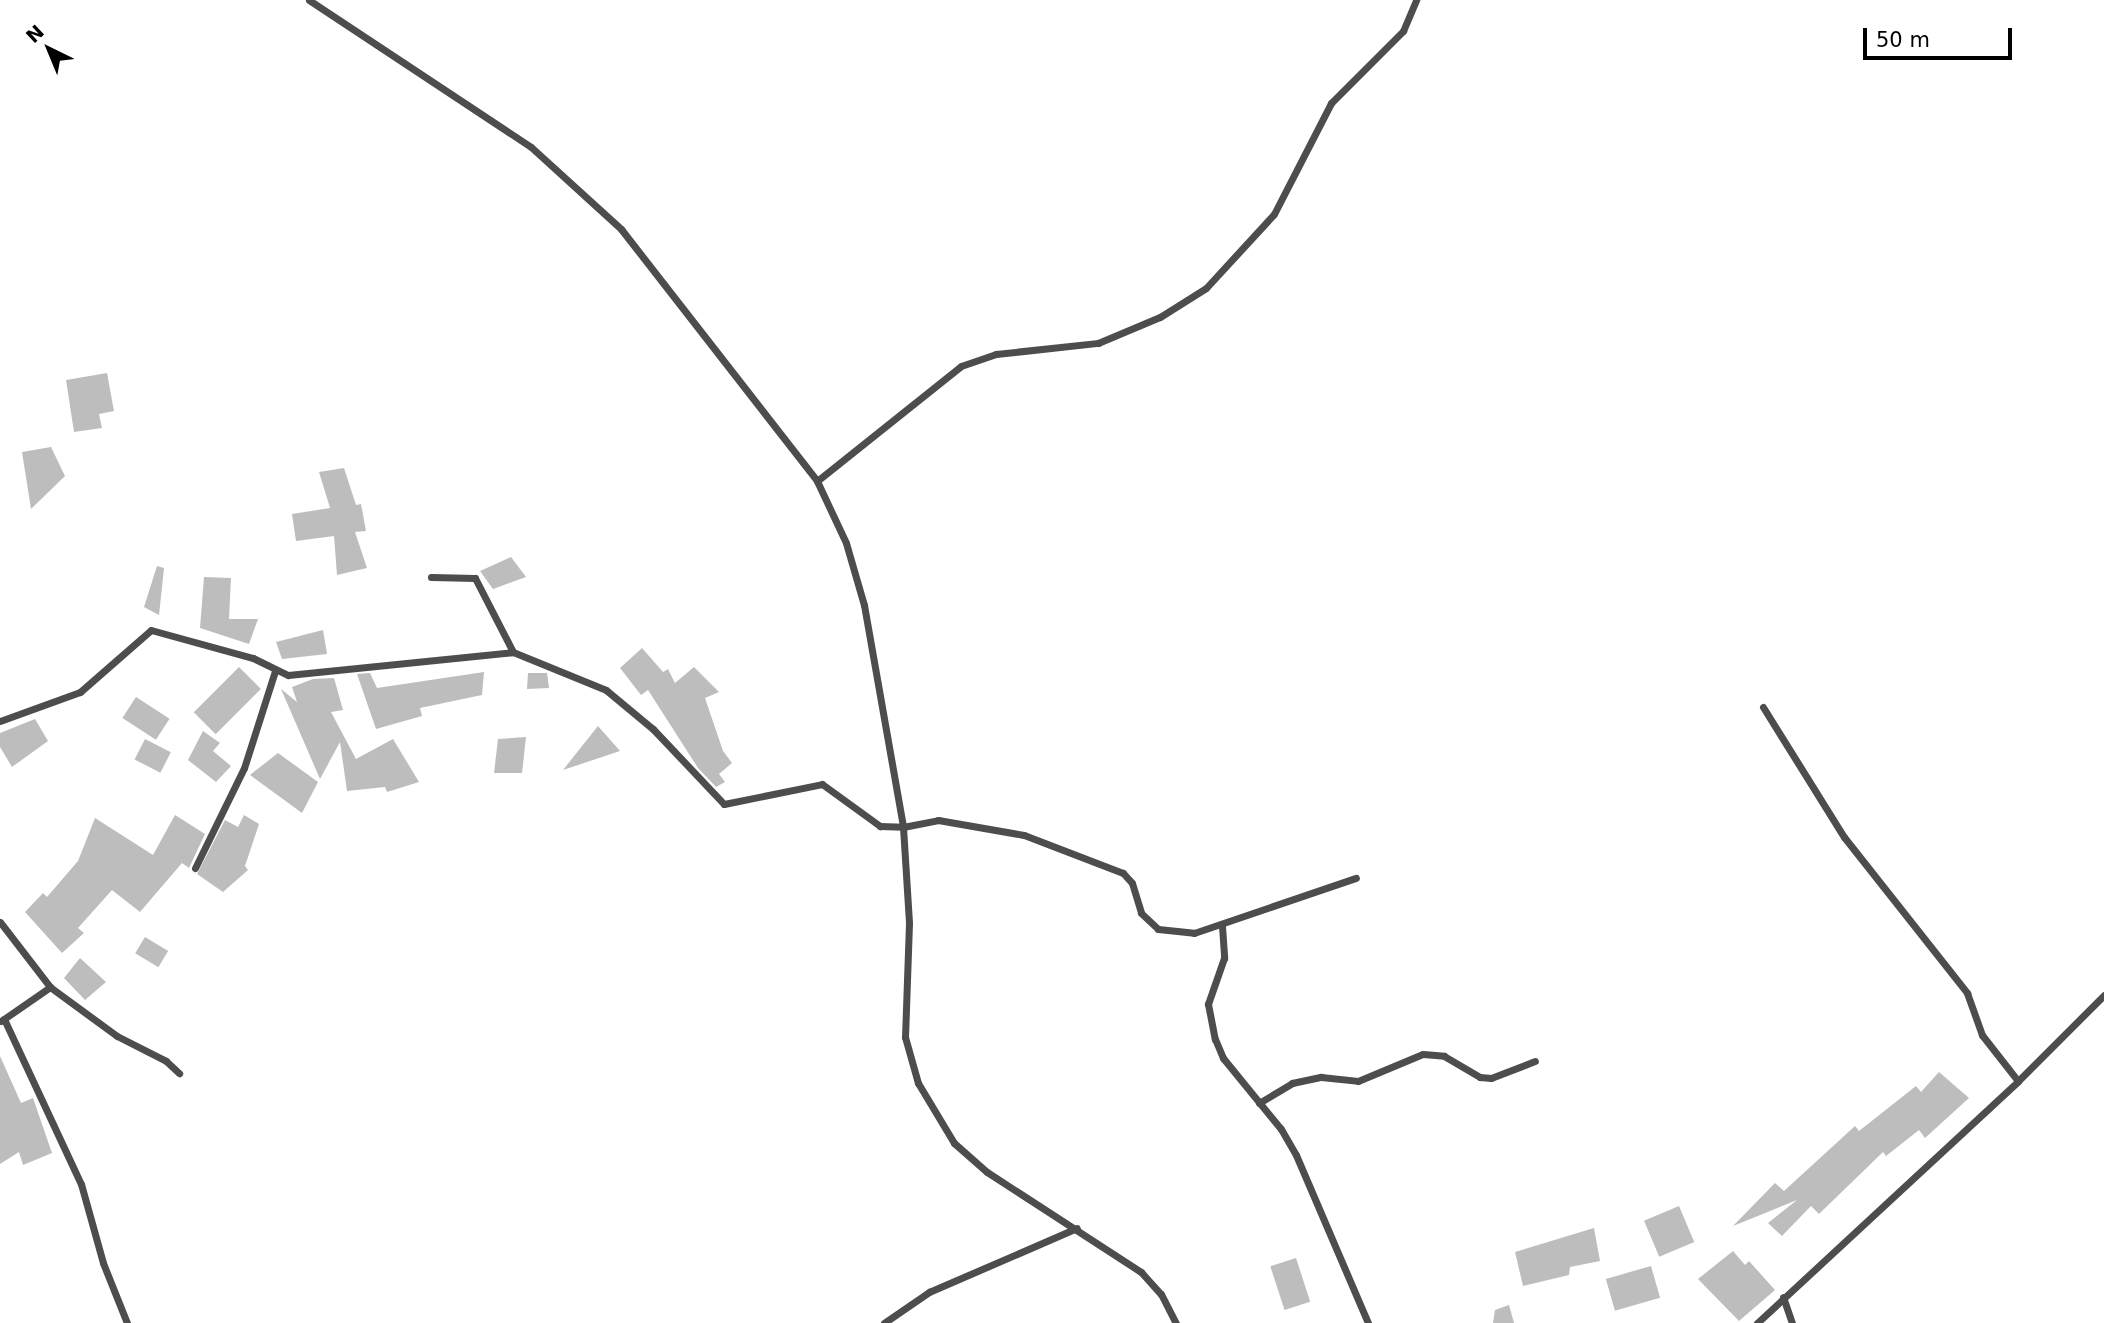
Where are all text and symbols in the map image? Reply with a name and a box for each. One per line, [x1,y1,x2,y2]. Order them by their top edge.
north arrow [14,14,84,84]
scale bar [1866,14,2015,58]
text: N [21,20,48,47]
text: 50 m [1876,28,1930,52]

